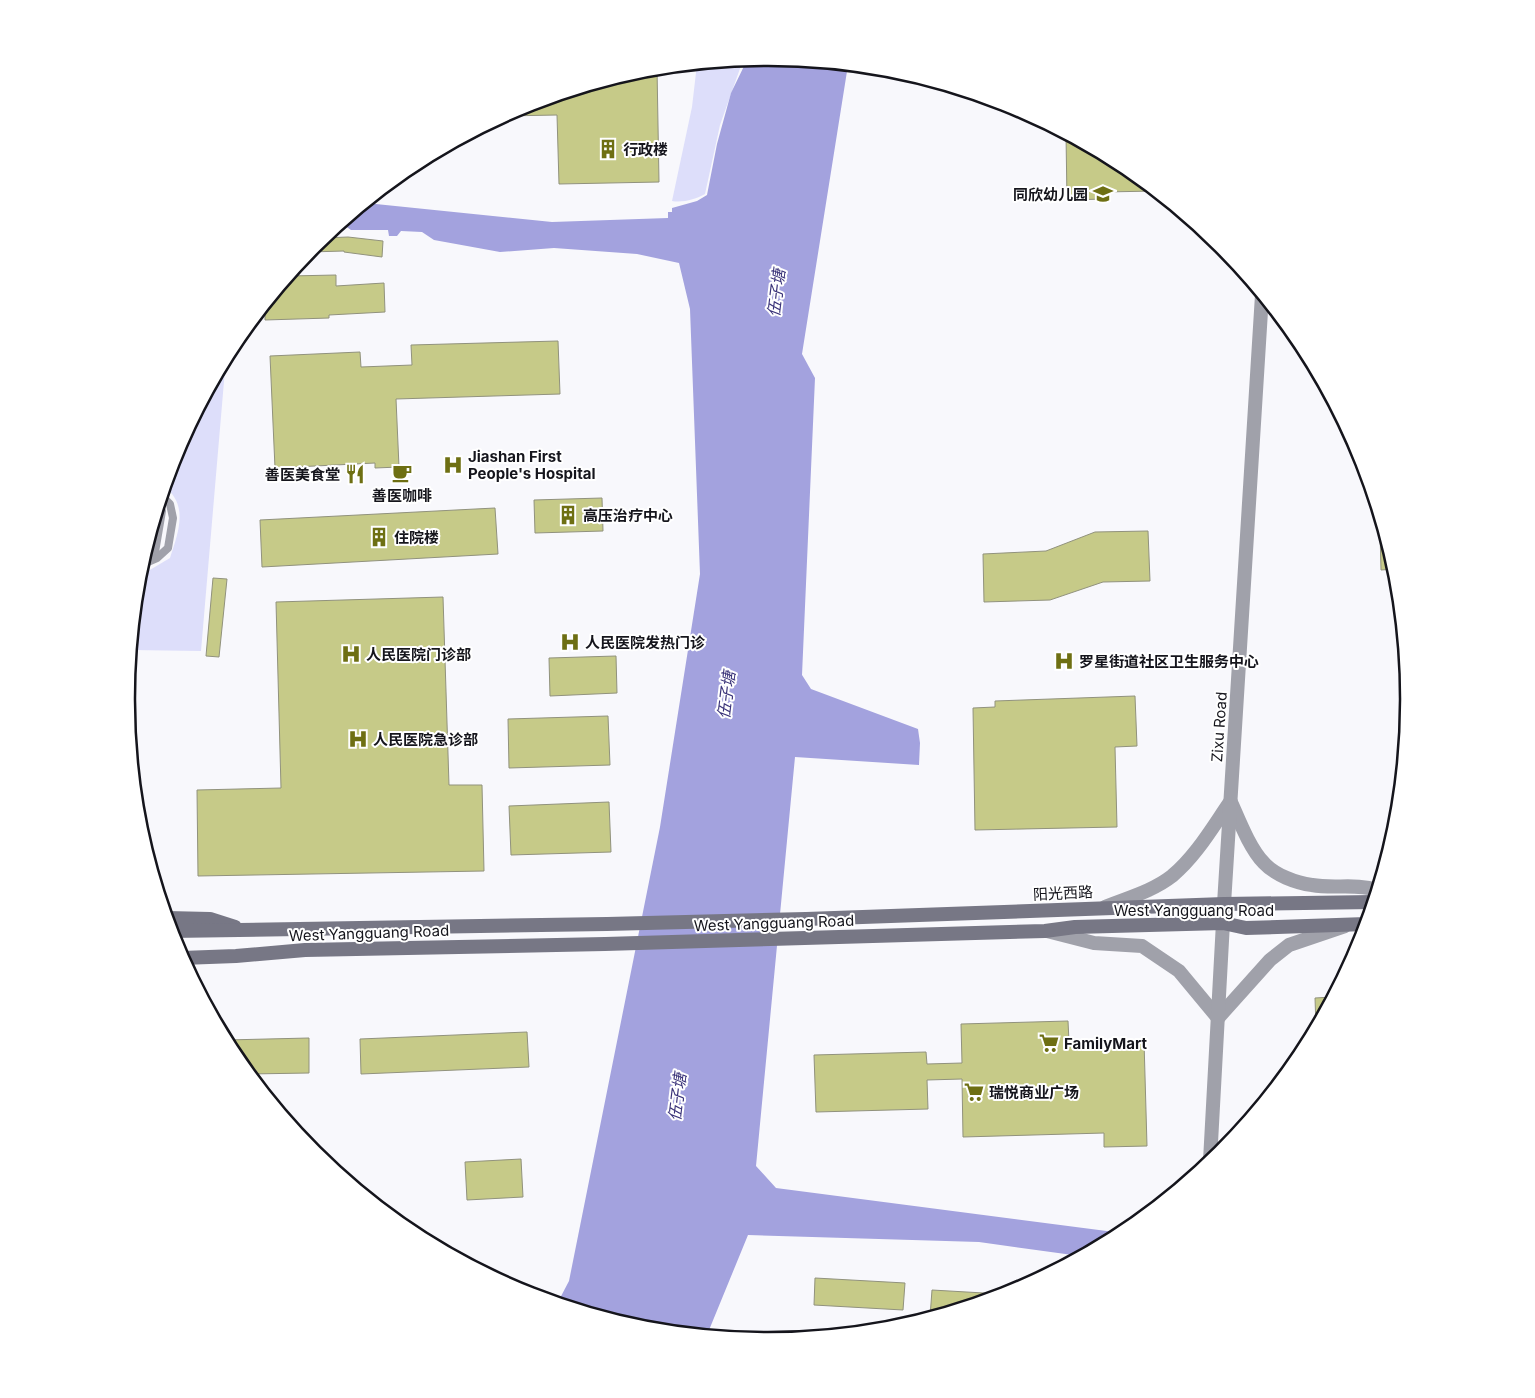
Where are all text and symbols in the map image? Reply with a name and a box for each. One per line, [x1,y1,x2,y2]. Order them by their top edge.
building icon: 行政楼 [597,138,619,160]
place label: 行政楼 [623,140,668,159]
school or university icon: 同欣幼儿园 [1092,183,1114,205]
place label: 同欣幼儿园 [1013,185,1088,204]
water label: 伍子塘 [763,265,789,318]
place label: Jiashan First People's Hospital [468,447,595,483]
hospital icon: Jiashan First People's Hospital [442,454,464,476]
cafe icon: 善医咖啡 [391,462,413,484]
restaurant icon: 善医美食堂 [344,463,366,485]
place label: 善医美食堂 [265,465,340,484]
place label: 善医咖啡 [372,486,432,505]
building icon: 高压治疗中心 [557,504,579,526]
place label: 高压治疗中心 [583,506,673,525]
building icon: 住院楼 [368,526,390,548]
place label: 住院楼 [394,528,439,547]
hospital icon: 人民医院发热门诊 [559,631,581,653]
place label: 人民医院发热门诊 [585,633,706,652]
hospital icon: 人民医院门诊部 [340,643,362,665]
place label: 人民医院门诊部 [366,645,471,664]
hospital icon: 罗星街道社区卫生服务中心 [1053,650,1075,672]
place label: 罗星街道社区卫生服务中心 [1079,652,1259,671]
water label: 伍子塘 [713,667,739,720]
street label: Zixu Road [1207,691,1231,763]
hospital icon: 人民医院急诊部 [347,728,369,750]
place label: 人民医院急诊部 [373,730,478,749]
street label: 阳光西路 [1033,882,1093,904]
street label: West Yangguang Road [1114,901,1274,920]
street label: West Yangguang Road [694,911,854,935]
street label: West Yangguang Road [289,921,449,945]
supermarket icon: FamilyMart [1038,1032,1060,1054]
place label: FamilyMart [1064,1034,1147,1053]
water label: 伍子塘 [664,1069,690,1122]
supermarket icon: 瑞悦商业广场 [963,1081,985,1103]
place label: 瑞悦商业广场 [989,1083,1079,1102]

